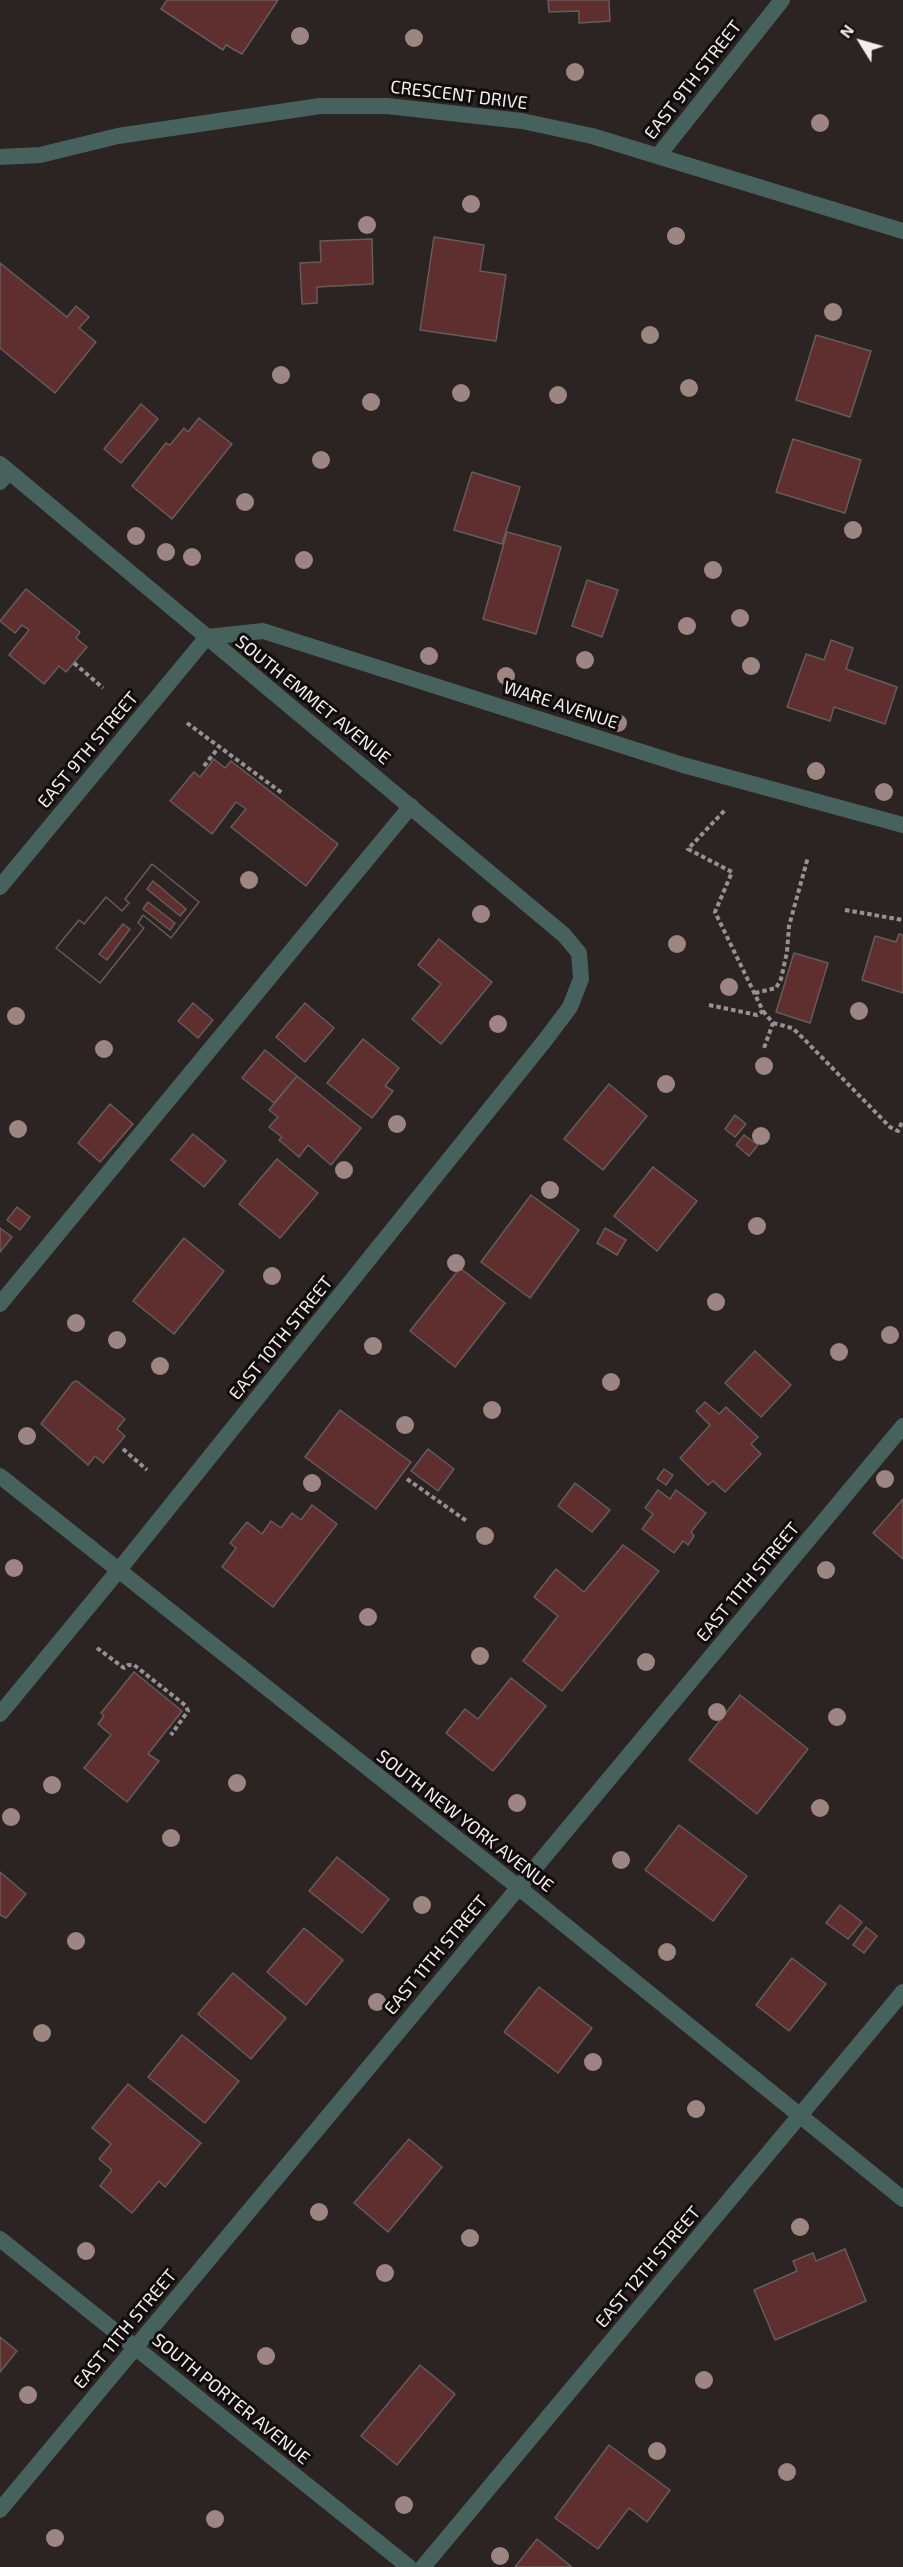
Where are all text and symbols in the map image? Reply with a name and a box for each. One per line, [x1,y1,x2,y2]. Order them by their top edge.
north arrow [831,12,891,72]
street label: EAST 9TH STREET [640,16,746,144]
text: N [835,21,857,41]
street label: CRESCENT DRIVE [389,76,529,114]
street label: SOUTH EMMET AVENUE [231,631,395,769]
street label: WARE AVENUE [501,676,621,734]
street label: EAST 9TH STREET [33,688,143,812]
street label: EAST 10TH STREET [225,1272,337,1404]
street label: EAST 11TH STREET [692,1518,804,1646]
street label: SOUTH NEW YORK AVENUE [372,1745,558,1897]
street label: EAST 11TH STREET [380,1891,492,2019]
street label: EAST 12TH STREET [591,2202,705,2332]
street label: EAST 11TH STREET [69,2265,181,2393]
street label: SOUTH PORTER AVENUE [148,2329,314,2469]

